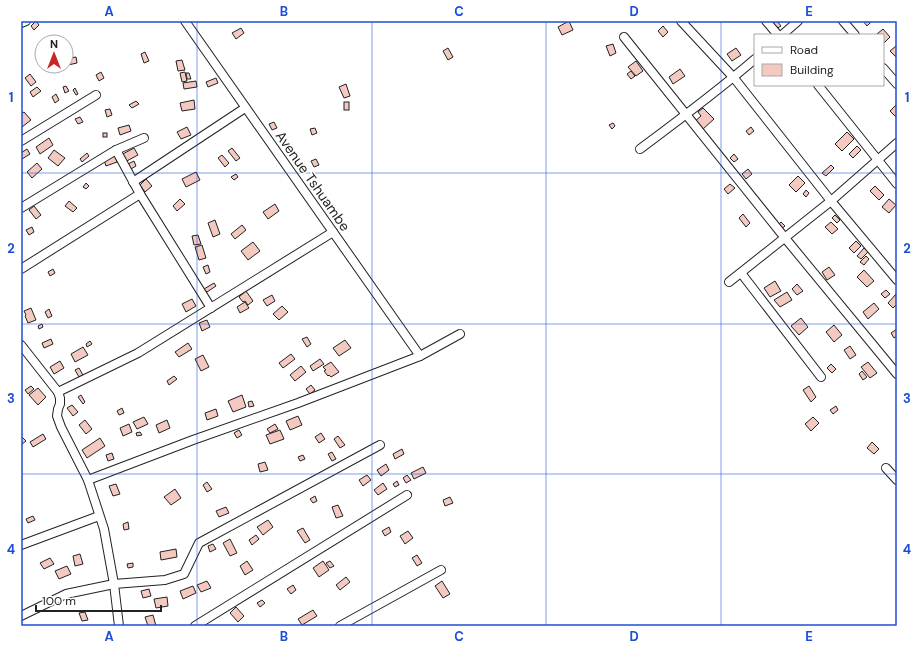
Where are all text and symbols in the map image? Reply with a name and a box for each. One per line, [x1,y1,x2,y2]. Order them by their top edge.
text: A [104,3,114,20]
text: B [280,3,288,20]
text: C [454,3,464,20]
text: D [629,3,639,20]
text: E [805,3,813,20]
north arrow [34,34,74,74]
legend [754,34,884,86]
text: N [50,37,58,51]
text: Road [790,42,818,58]
text: Building [790,62,834,78]
text: 1 [9,89,13,106]
text: 1 [905,89,909,106]
street label: Avenue Tshuambe [272,127,354,235]
text: 2 [7,240,15,257]
text: 2 [903,240,911,257]
text: 3 [7,390,15,407]
text: 3 [903,390,911,407]
text: 4 [7,541,15,558]
text: 4 [903,541,911,558]
scale bar [36,587,161,613]
text: 100 m [42,593,76,609]
text: A [104,628,114,645]
text: B [280,628,288,645]
text: C [454,628,464,645]
text: D [629,628,639,645]
text: E [805,628,813,645]

